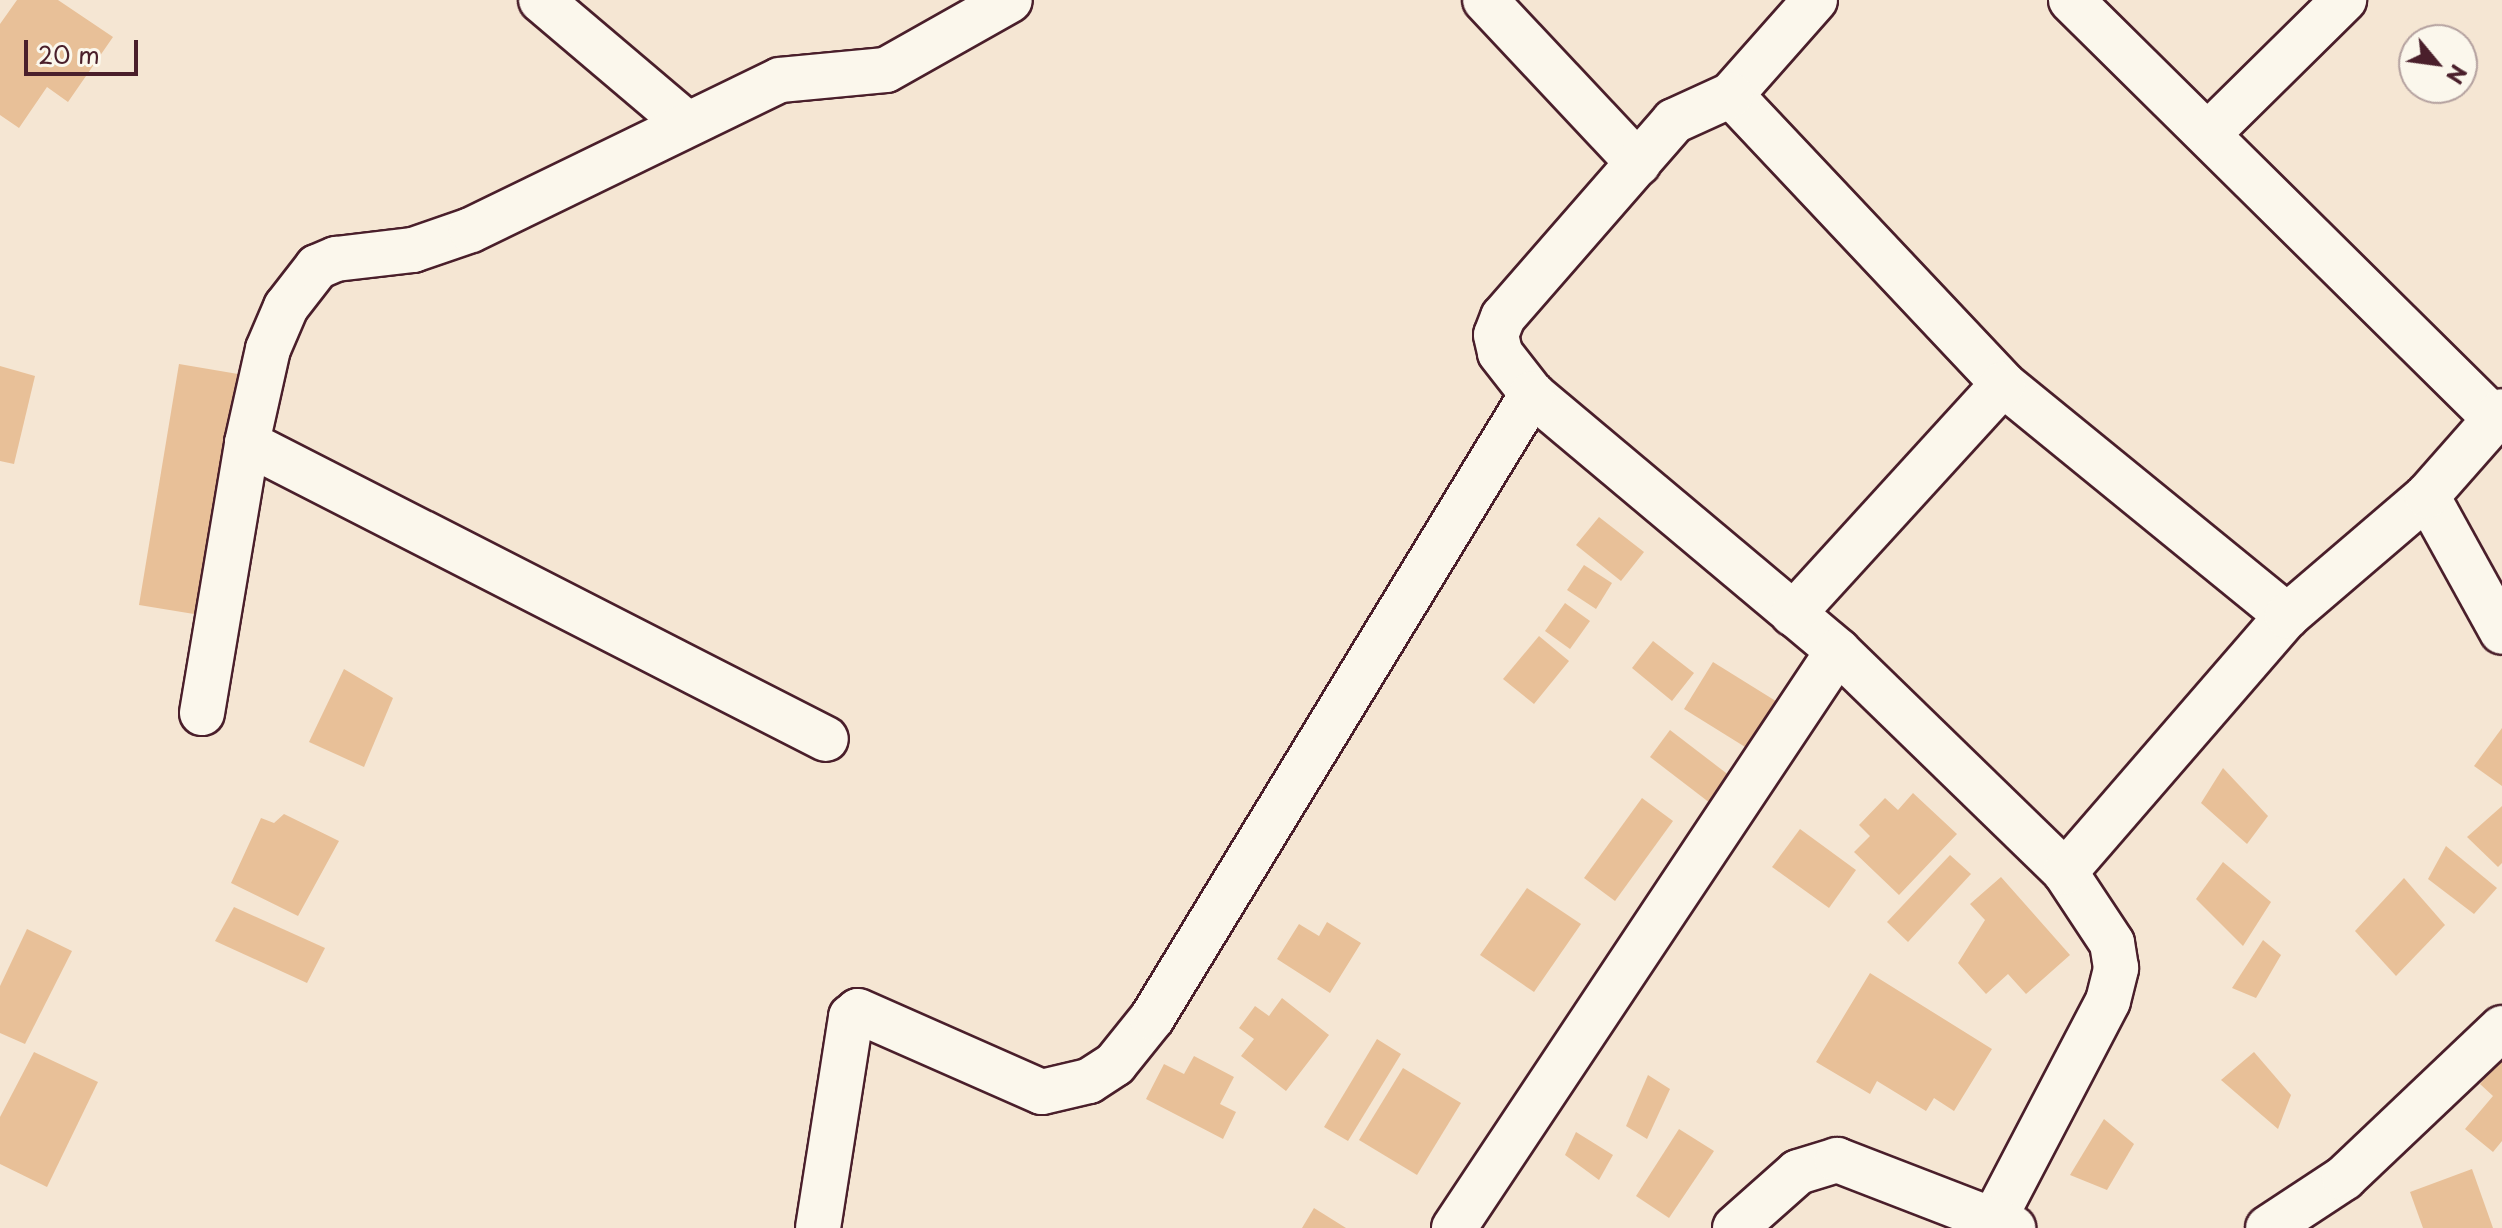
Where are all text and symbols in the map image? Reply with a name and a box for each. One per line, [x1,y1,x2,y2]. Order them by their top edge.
scale bar [28,24,142,74]
north arrow [2398,24,2478,104]
text: 20 m [38,36,100,72]
text: N [2439,59,2476,91]

